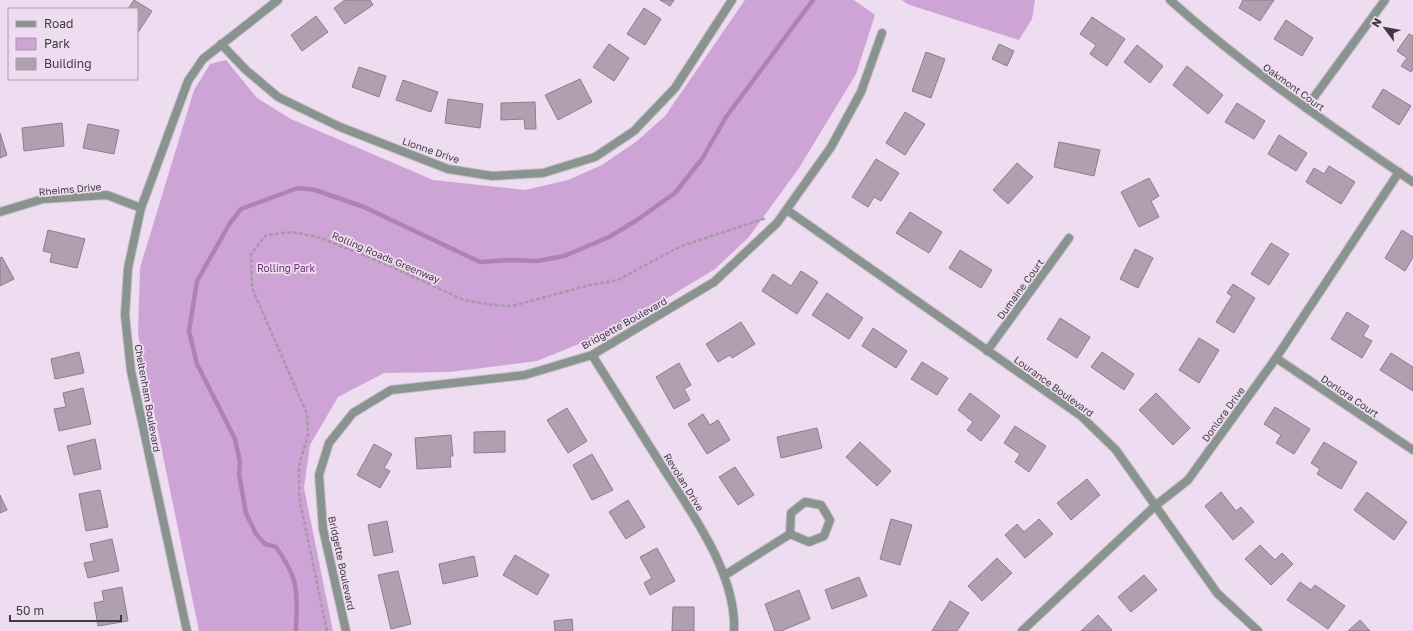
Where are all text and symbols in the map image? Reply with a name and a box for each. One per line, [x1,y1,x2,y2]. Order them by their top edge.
legend [8,8,138,80]
north arrow [1365,8,1405,48]
text: N [1368,15,1384,29]
text: Road [44,16,73,31]
text: Park [44,36,70,51]
text: Building [44,56,92,71]
street label: Oakmont Court [1261,61,1327,113]
street label: Lionne Drive [401,135,461,165]
street label: Rheims Drive [38,180,102,198]
street label: Rolling Roads Greenway [330,229,442,285]
street label: Dumaine Court [994,256,1046,322]
park label: Rolling Park [257,262,315,274]
street label: Bridgette Boulevard [579,294,669,352]
street label: Cheltenham Boulevard [133,343,163,453]
street label: Lourance Boulevard [1012,353,1096,419]
street label: Donlora Court [1319,372,1381,420]
street label: Donlora Drive [1199,384,1247,444]
street label: Revolan Drive [661,451,707,513]
street label: Bridgette Boulevard [326,515,358,611]
scale bar [10,597,121,623]
text: 50 m [16,603,44,618]

